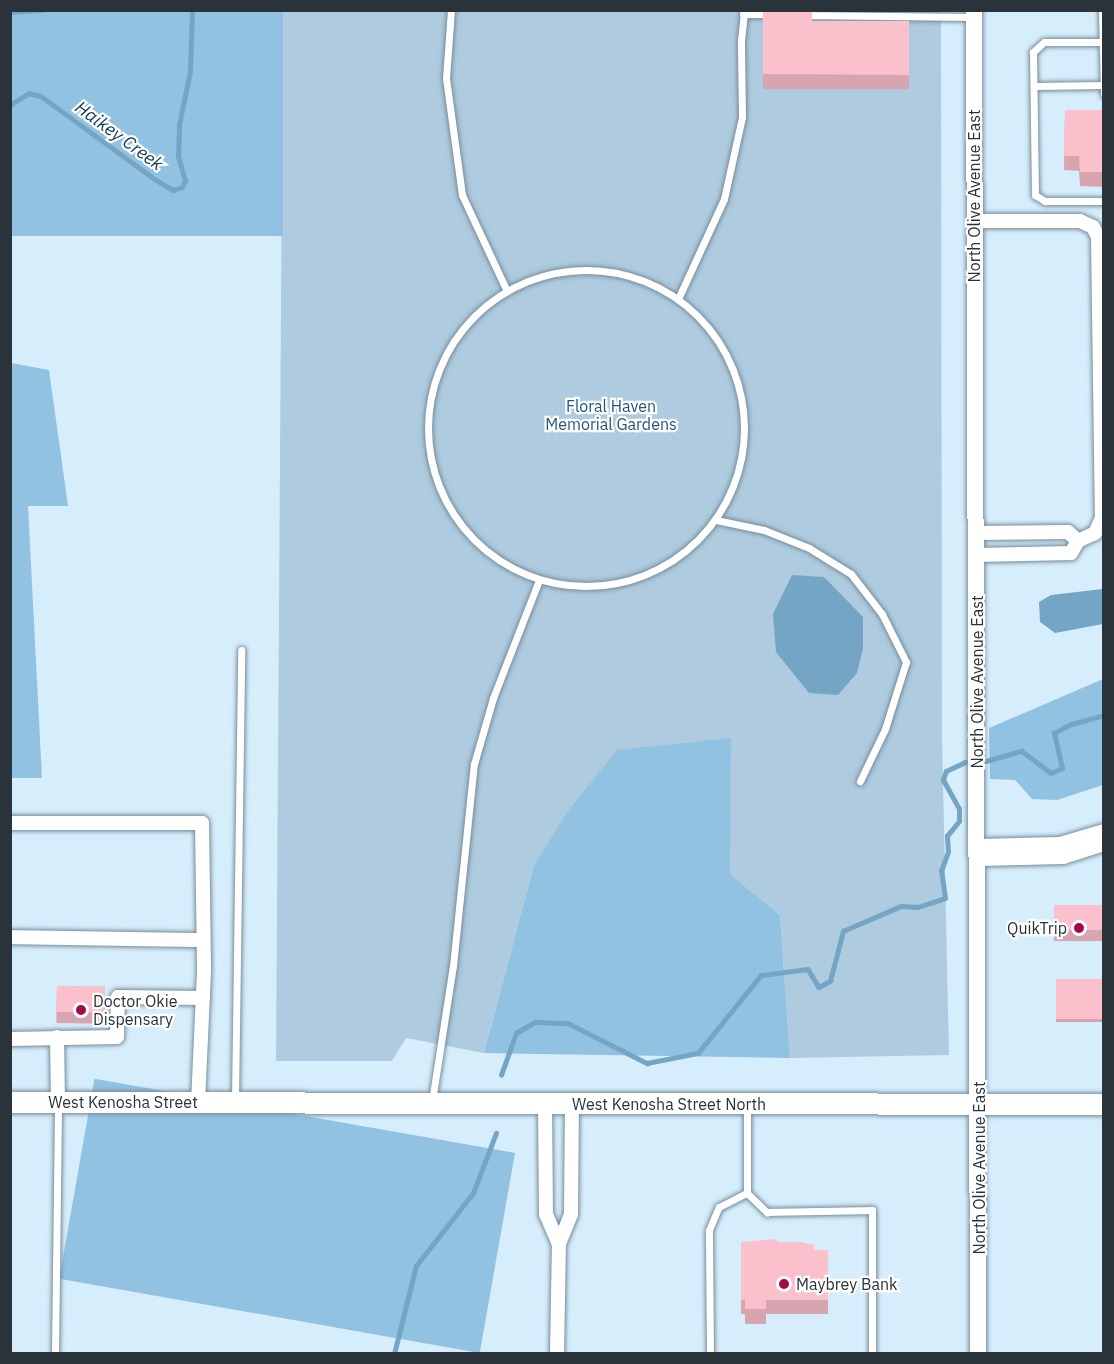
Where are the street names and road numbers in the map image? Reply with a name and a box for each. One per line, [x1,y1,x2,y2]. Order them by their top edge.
street label: North Olive Avenue East [964,109,984,283]
street label: North Olive Avenue East [967,595,987,769]
street label: North Olive Avenue East [969,1081,989,1255]
street label: West Kenosha Street [48,1092,198,1112]
street label: West Kenosha Street North [572,1094,766,1114]

